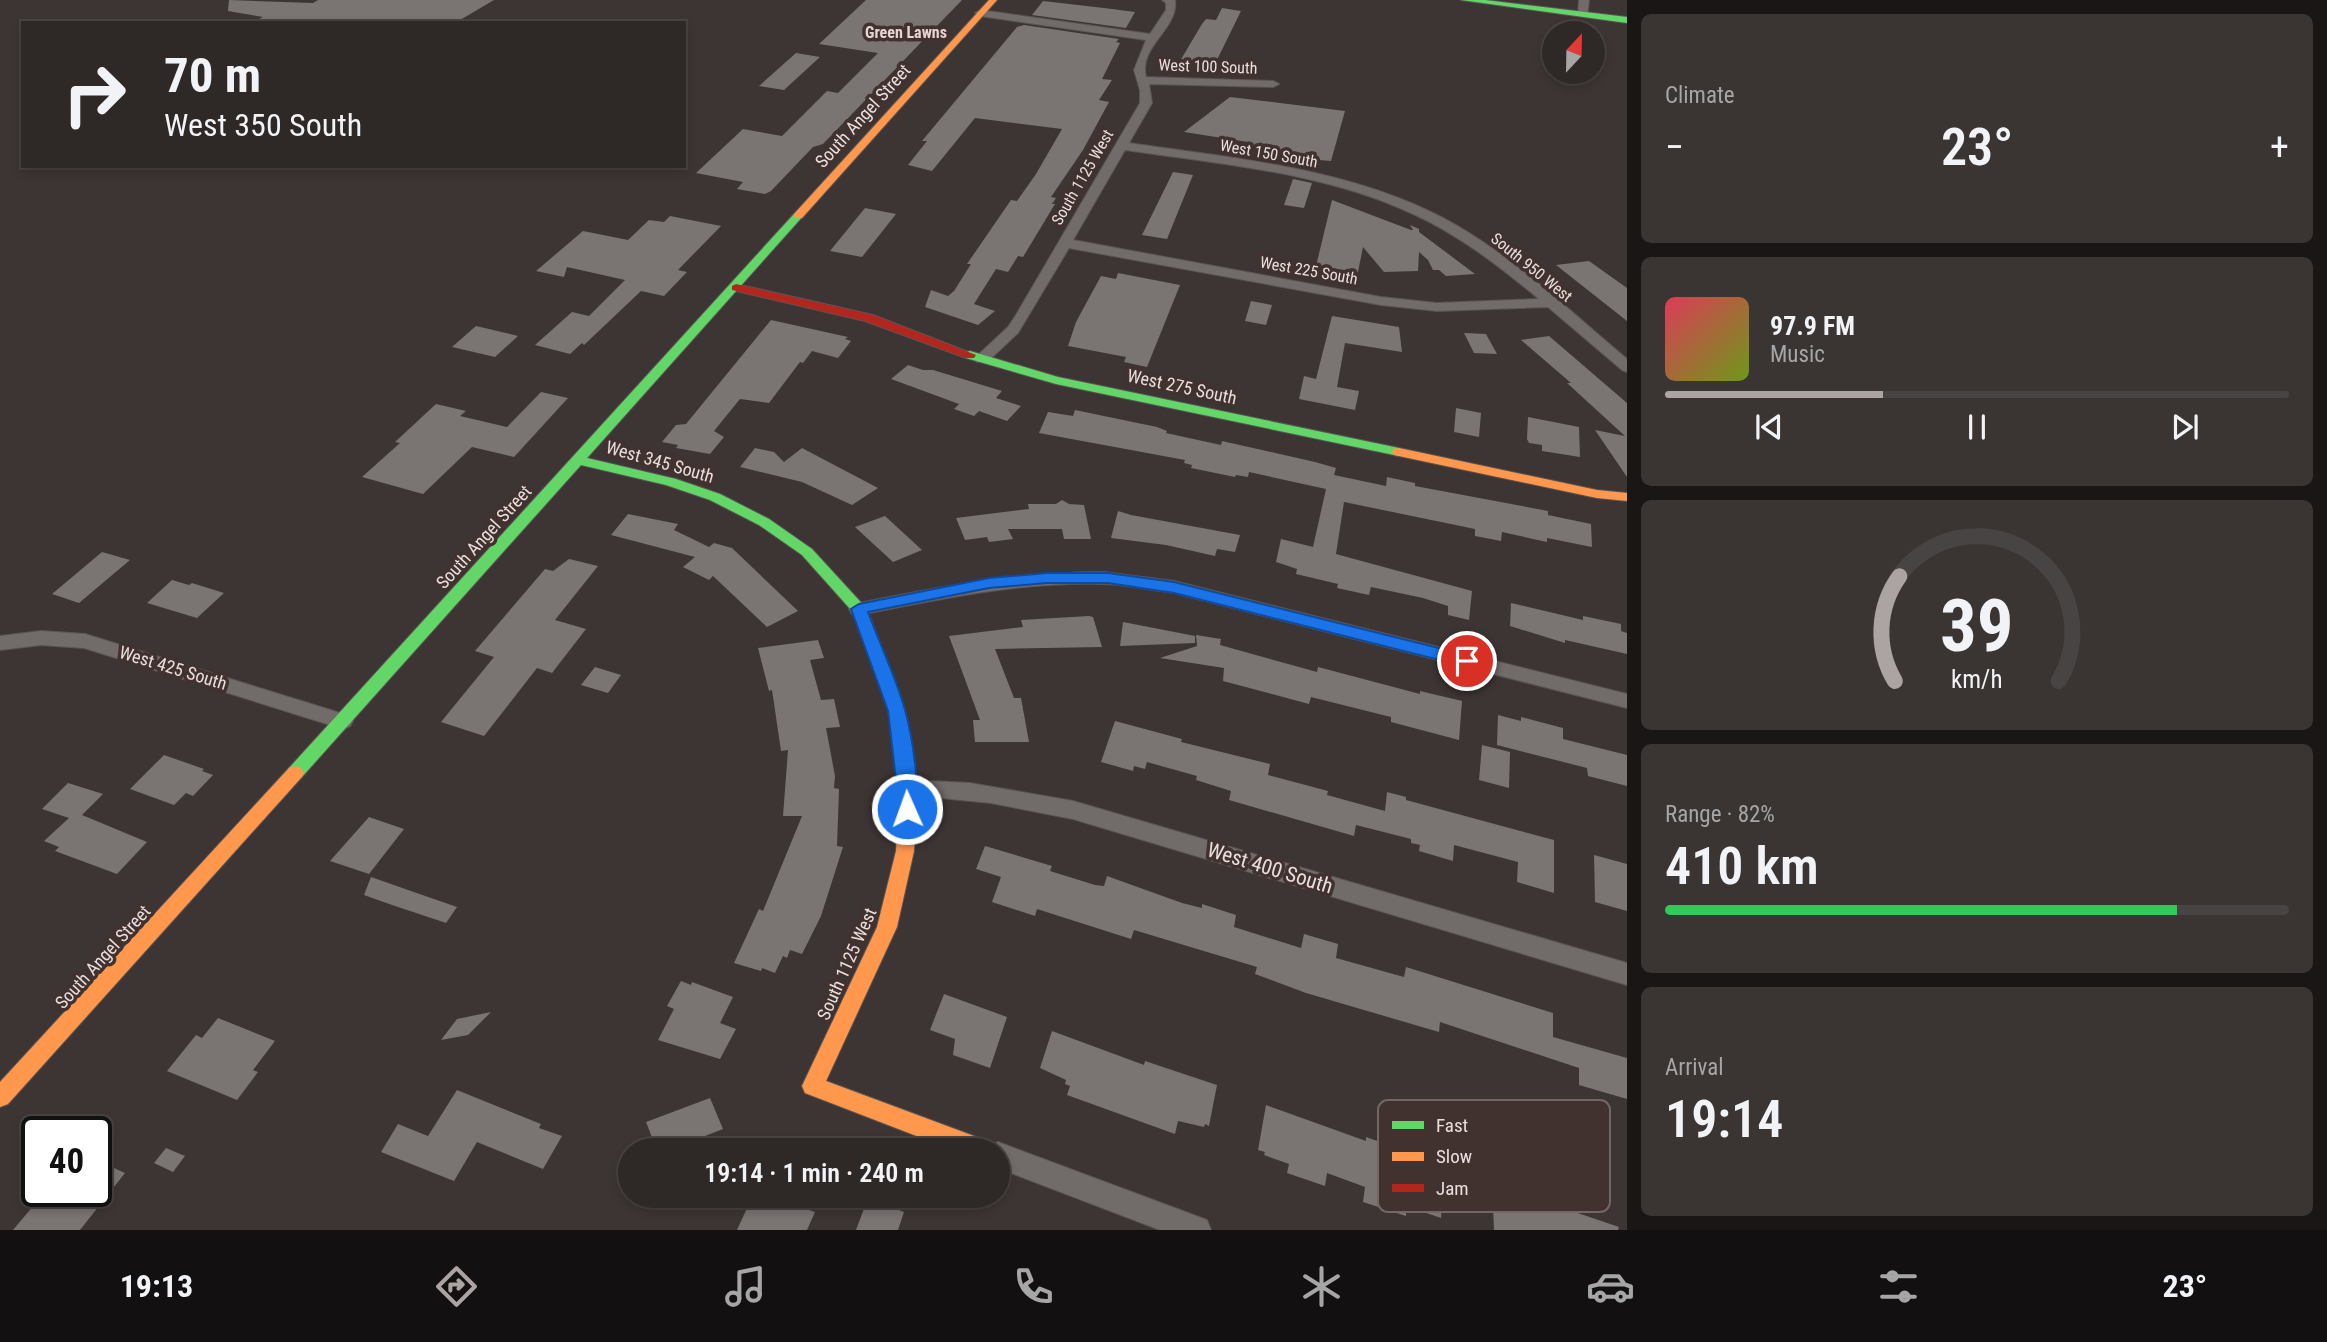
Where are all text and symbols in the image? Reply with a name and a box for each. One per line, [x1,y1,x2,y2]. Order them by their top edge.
north arrow [1542,21,1605,84]
map controls [1542,21,1605,84]
district label: Green Lawns [865,23,947,42]
text: 70 m [164,47,261,104]
icon: right [49,49,140,140]
street label: West 100 South [1158,55,1258,78]
street label: South Angel Street [811,60,915,172]
text: Climate [1665,82,1735,109]
text: West 350 South [164,106,362,144]
text: 23° [1941,117,2013,178]
text: − [1665,125,1684,169]
text: + [2270,125,2289,169]
street label: South 1125 West [1047,126,1118,228]
street label: West 150 South [1218,136,1319,171]
street label: South 950 West [1487,229,1576,306]
street label: West 225 South [1258,253,1359,288]
text: 97.9 FM [1770,311,1855,341]
text: Music [1770,341,1825,368]
street label: West 275 South [1125,365,1239,408]
icon: previous [1750,408,1788,446]
icon: pause [1958,408,1996,446]
icon: next [2166,408,2204,446]
street label: West 345 South [604,436,717,487]
street label: South Angel Street [432,481,536,593]
text: 39 [1940,583,2014,669]
pin [1437,631,1497,691]
street label: West 425 South [117,641,229,694]
icon: arrive [1448,642,1486,680]
text: km/h [1951,665,2003,694]
position arrow [870,772,944,846]
text: Range · 82% [1665,801,1775,828]
text: 410 km [1665,836,1819,897]
street label: West 400 South [1204,838,1336,898]
street label: South Angel Street [51,901,155,1013]
street label: South 1125 West [812,905,881,1023]
text: Arrival [1665,1054,1724,1081]
text: 19:14 [1665,1089,1783,1150]
legend [1378,1100,1610,1212]
text: Fast [1436,1114,1468,1137]
speed limit sign: 40 [21,1116,112,1207]
text: Slow [1436,1145,1472,1168]
text: 19:14 · 1 min · 240 m [704,1158,924,1188]
text: Jam [1436,1177,1469,1200]
icon: directions [432,1262,481,1311]
icon: music [721,1262,770,1311]
icon: phone [1009,1262,1058,1311]
icon: climate [1297,1262,1346,1311]
icon: car [1586,1262,1635,1311]
icon: filters [1874,1262,1923,1311]
text: 19:13 [120,1267,193,1305]
text: 23° [2163,1267,2207,1305]

